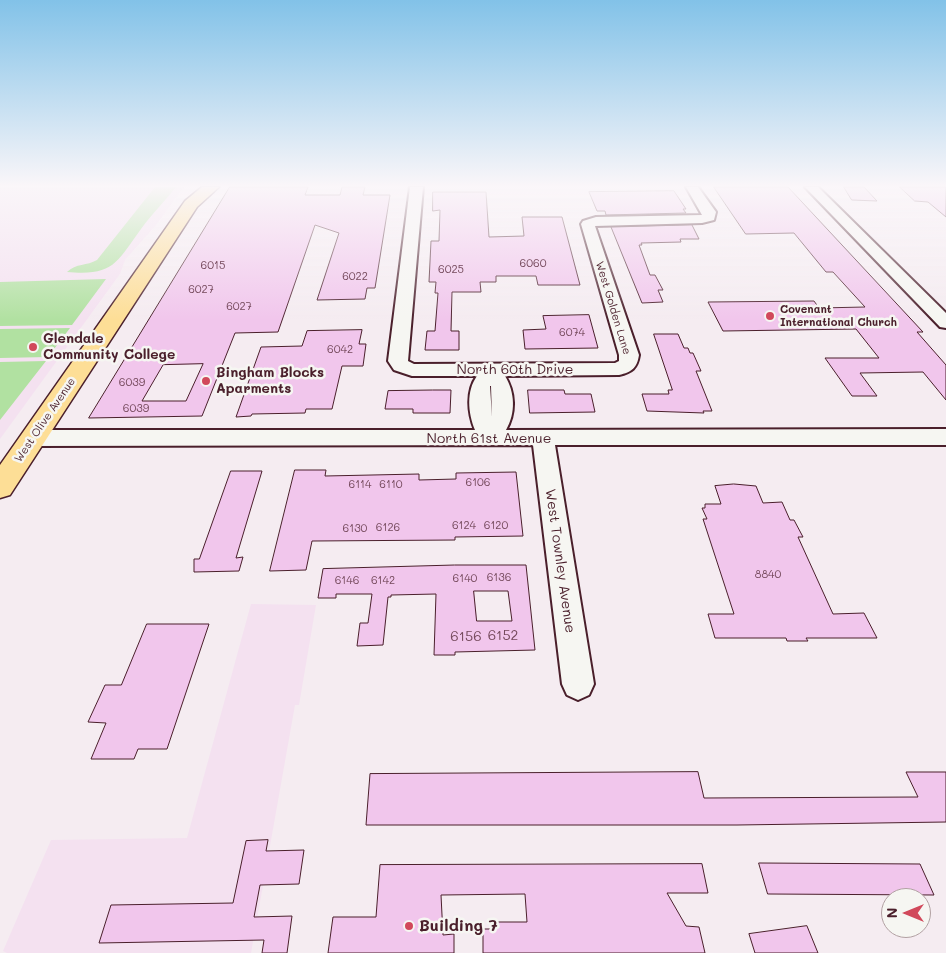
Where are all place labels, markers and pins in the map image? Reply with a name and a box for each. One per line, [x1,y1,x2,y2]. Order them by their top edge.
place label: Covenant International Church [780,303,897,329]
marker: Covenant International Church [764,310,776,322]
place label: Glendale Community College [43,331,175,364]
marker: Glendale Community College [27,341,39,353]
place label: Bingham Blocks Aparments [216,365,324,398]
marker: Bingham Blocks Aparments [200,375,212,387]
place label: Building 7 [419,916,498,936]
marker: Building 7 [403,920,415,932]

